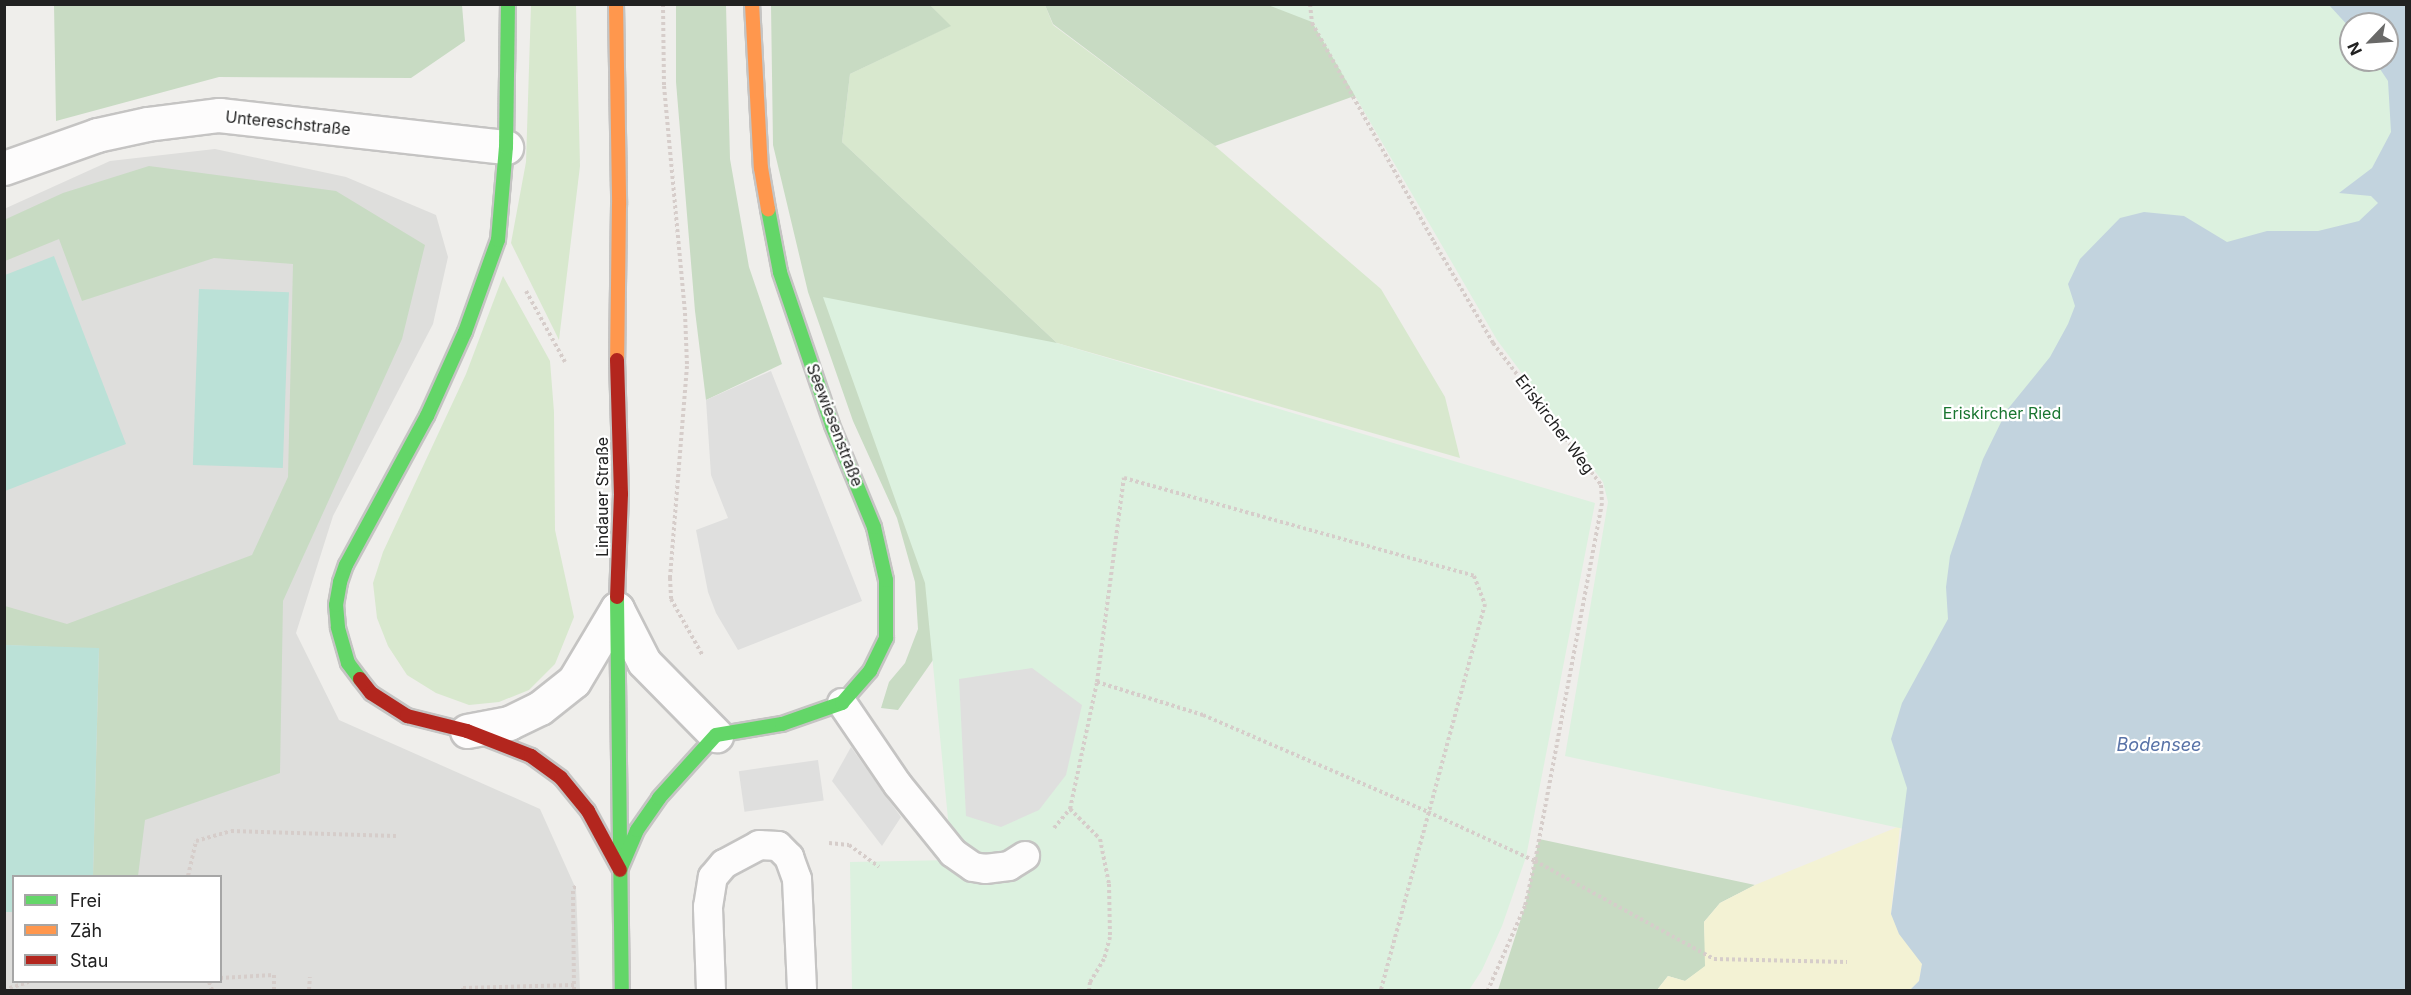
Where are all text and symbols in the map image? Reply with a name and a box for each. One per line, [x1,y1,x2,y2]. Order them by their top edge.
north arrow [2339,12,2399,72]
text: N [2343,39,2366,59]
street label: Untereschstraße [224,107,352,139]
street label: Seewiesenstraße [803,361,867,489]
street label: Eriskircher Weg [1511,371,1599,477]
park label: Eriskircher Ried [1943,403,2061,423]
street label: Lindauer Straße [592,437,612,557]
water label: Bodensee [2117,734,2201,756]
legend [12,875,222,983]
text: Frei [70,890,101,911]
text: Zäh [70,920,102,941]
text: Stau [70,950,108,971]

